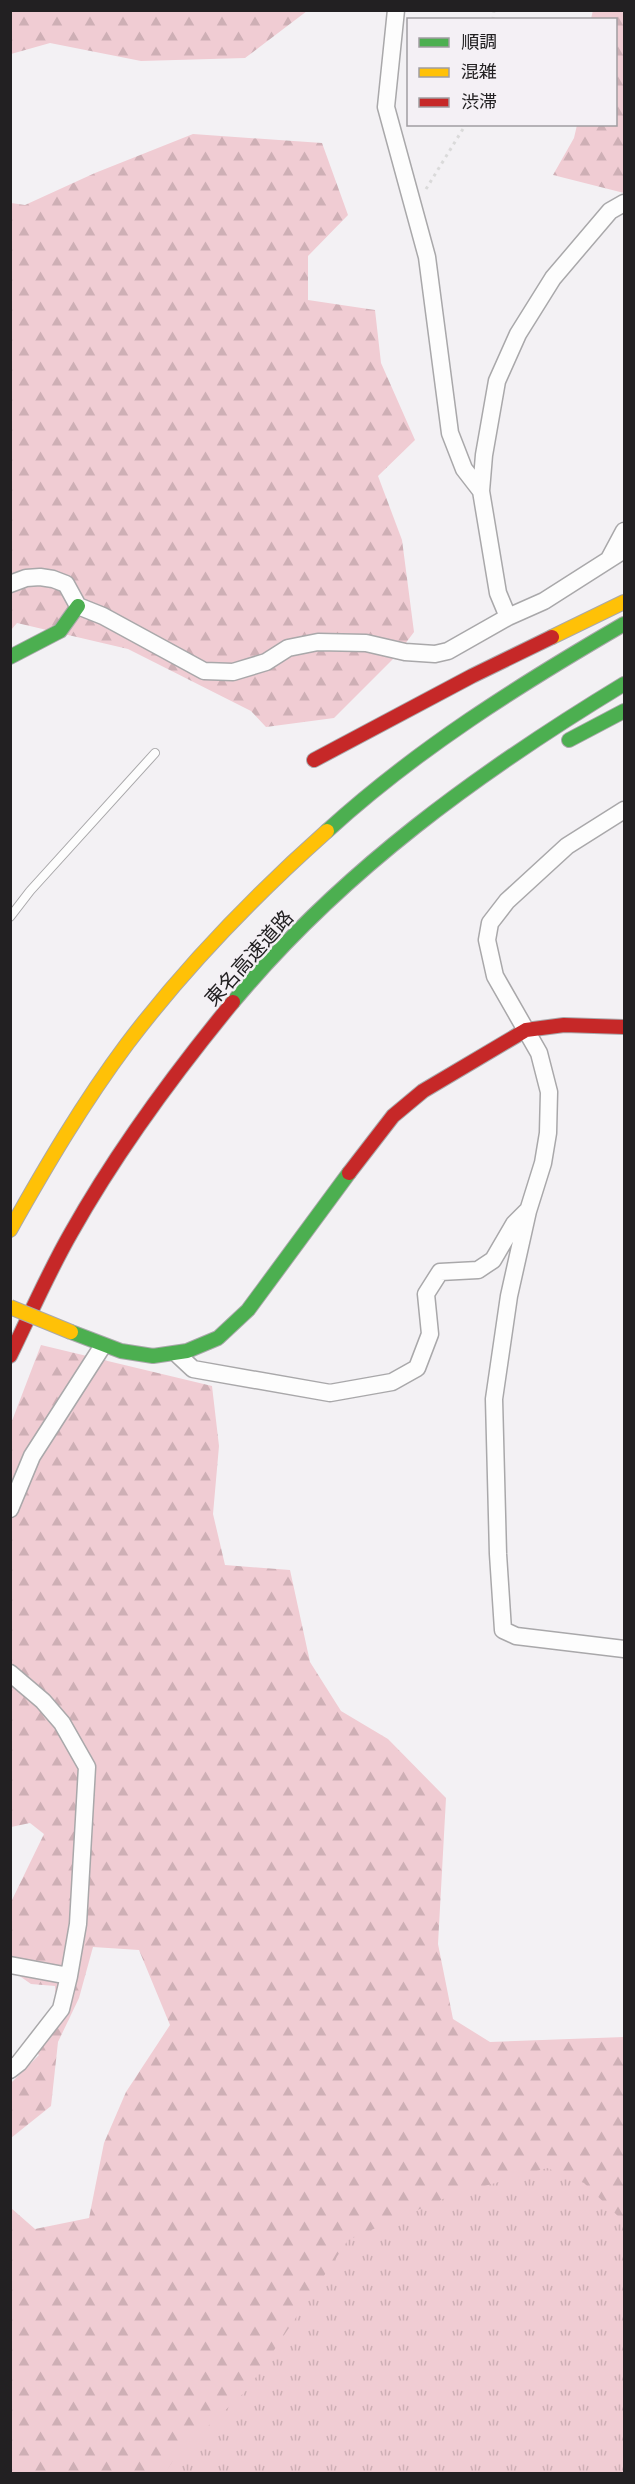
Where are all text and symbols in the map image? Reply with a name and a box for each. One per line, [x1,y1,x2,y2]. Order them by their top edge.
legend [407,18,617,126]
text: 順調 [461,31,497,52]
text: 混雑 [461,61,497,82]
text: 渋滞 [461,91,497,112]
street label: 東名高速道路 [200,905,298,1011]

